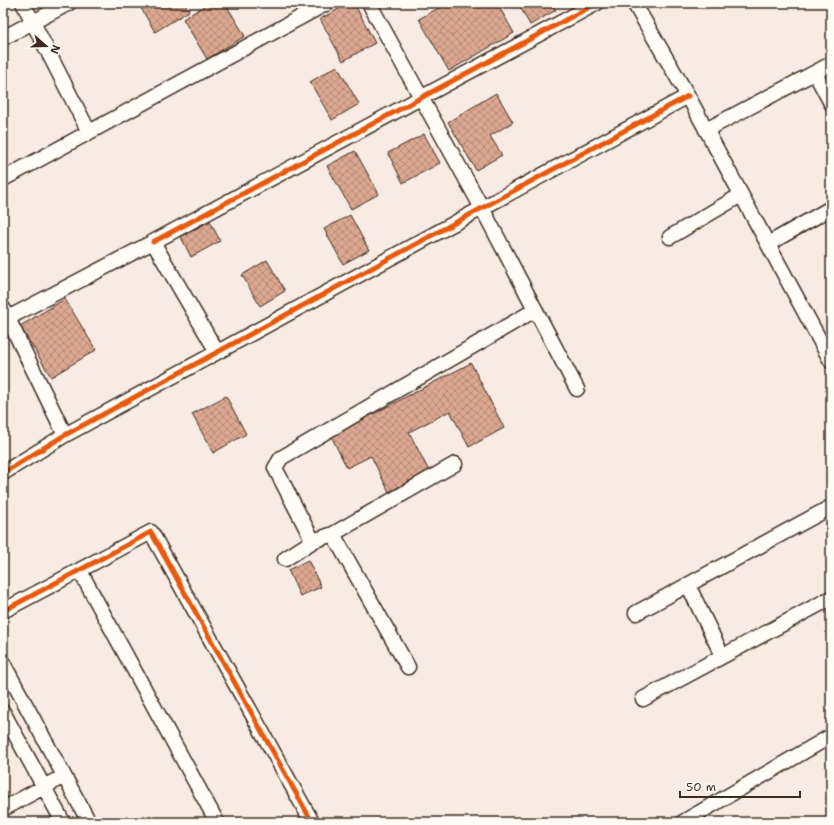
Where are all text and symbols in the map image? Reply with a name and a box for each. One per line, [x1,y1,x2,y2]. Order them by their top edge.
north arrow [26,26,66,66]
text: N [46,43,63,56]
scale bar [680,773,800,799]
text: 50 m [686,779,716,795]

